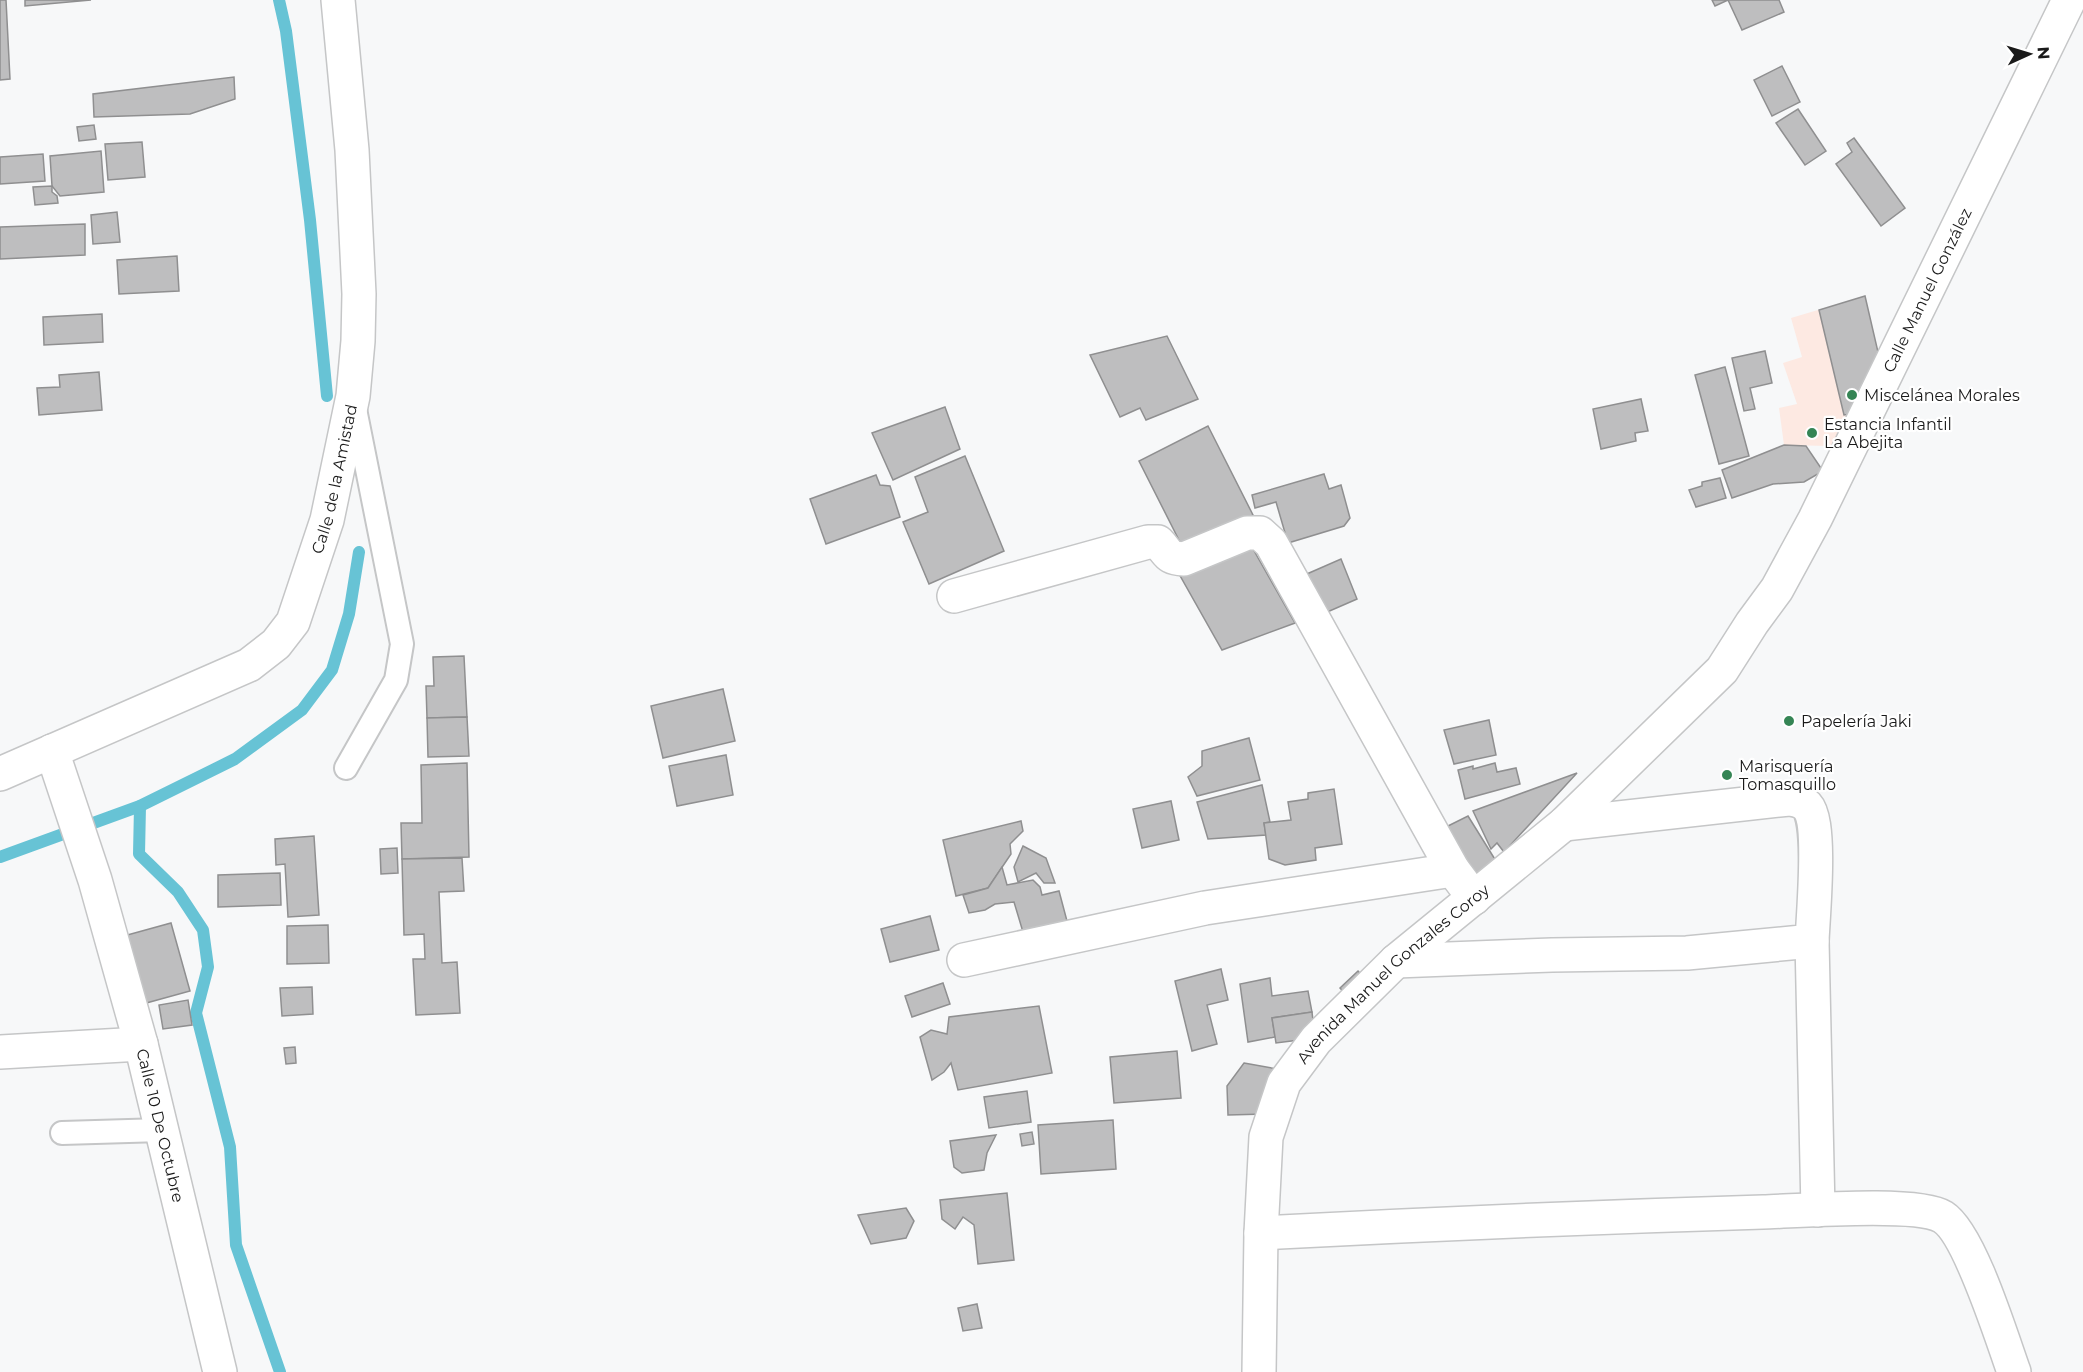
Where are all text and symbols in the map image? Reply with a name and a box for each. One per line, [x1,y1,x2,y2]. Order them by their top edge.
north arrow [1999,24,2059,84]
text: N [2034,46,2053,60]
street label: Calle Manuel González [1879,205,1975,375]
place label: Miscelánea Morales [1864,386,2020,405]
marker: Miscelánea Morales [1845,388,1859,402]
street label: Calle de la Amistad [307,402,361,556]
place label: Estancia Infantil La Abejita [1824,415,1952,452]
marker: Estancia Infantil La Abejita [1805,426,1819,440]
place label: Papelería Jaki [1801,712,1912,731]
marker: Papelería Jaki [1782,714,1796,728]
place label: Marisquería Tomasquillo [1739,757,1836,794]
marker: Marisquería Tomasquillo [1720,768,1734,782]
street label: Avenida Manuel Gonzales Coroy [1292,880,1493,1067]
street label: Calle 10 De Octubre [133,1047,188,1204]

